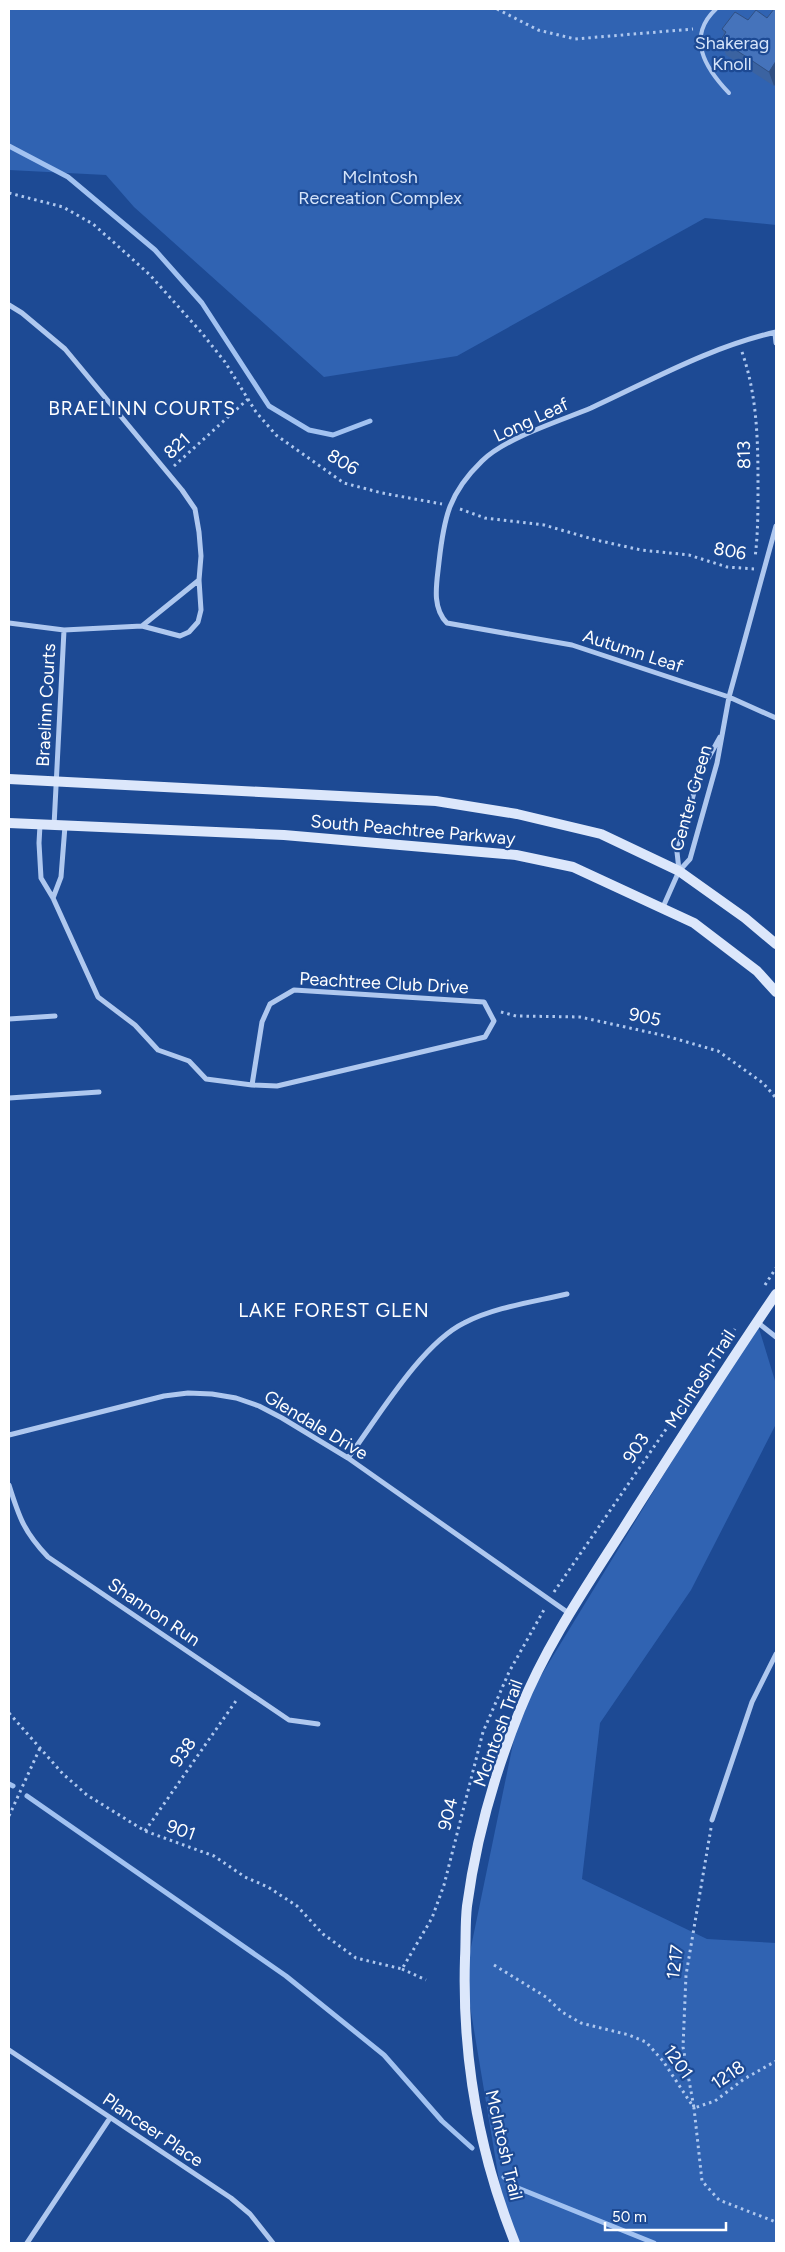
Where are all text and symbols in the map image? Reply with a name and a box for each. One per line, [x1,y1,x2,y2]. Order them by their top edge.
park label: Shakerag Knoll [695,32,769,75]
park label: McIntosh Recreation Complex [298,166,462,209]
street label: Long Leaf [490,393,572,447]
district label: BRAELINN COURTS [48,397,236,420]
street label: 821 [159,428,195,464]
street label: 813 [733,441,755,469]
street label: 806 [323,444,363,480]
street label: 806 [712,537,748,565]
street label: Autumn Leaf [580,624,686,678]
street label: Braelinn Courts [32,643,60,767]
street label: Center Green [665,742,717,854]
street label: South Peachtree Parkway [310,810,517,850]
street label: Peachtree Club Drive [299,968,469,998]
street label: 905 [627,1003,663,1031]
district label: LAKE FOREST GLEN [238,1299,430,1322]
street label: McIntosh Trail [660,1326,740,1432]
street label: Glendale Drive [260,1385,372,1465]
street label: 903 [618,1429,654,1467]
street label: Shannon Run [104,1573,204,1651]
street label: McIntosh Trail [468,1676,528,1790]
street label: 938 [165,1733,201,1771]
street label: 904 [433,1795,463,1833]
street label: 901 [164,1815,198,1845]
street label: 1217 [662,1943,688,1981]
street label: 1201 [658,2041,698,2083]
street label: 1218 [707,2056,749,2094]
street label: Planceer Place [98,2088,208,2172]
street label: McIntosh Trail [481,2088,527,2202]
scale bar [605,2200,726,2232]
text: 50 m [612,2208,647,2226]

